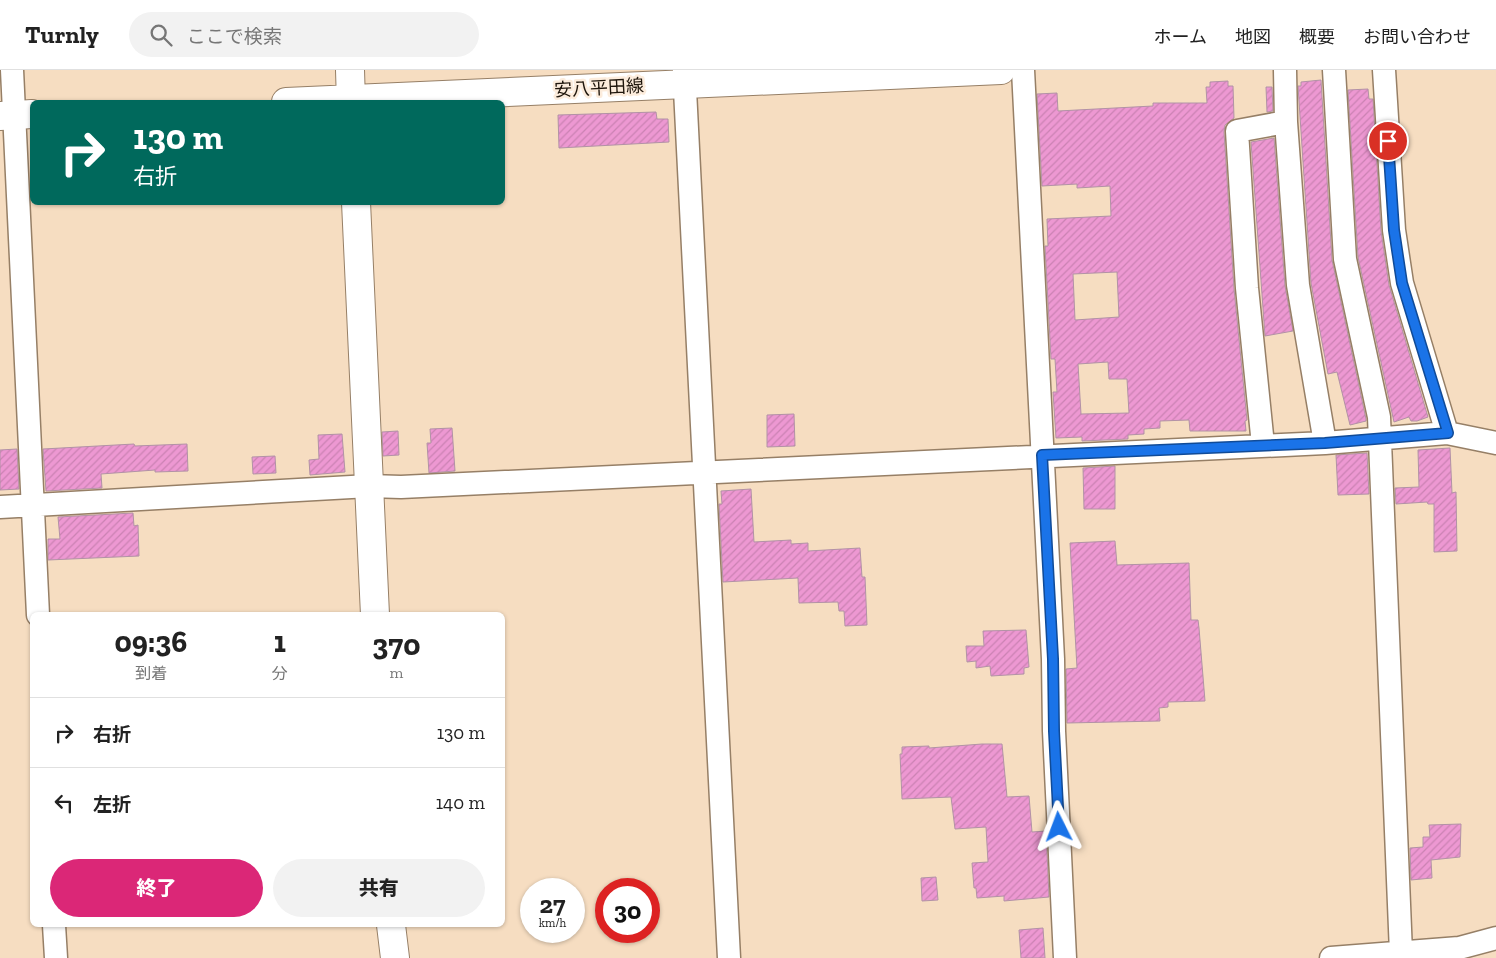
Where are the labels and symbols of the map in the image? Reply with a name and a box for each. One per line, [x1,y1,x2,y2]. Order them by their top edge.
street label: 安八平田線 [553,75,645,101]
pin [1367,120,1409,162]
position arrow [1032,800,1084,852]
speed limit sign: 30 [595,878,660,943]

